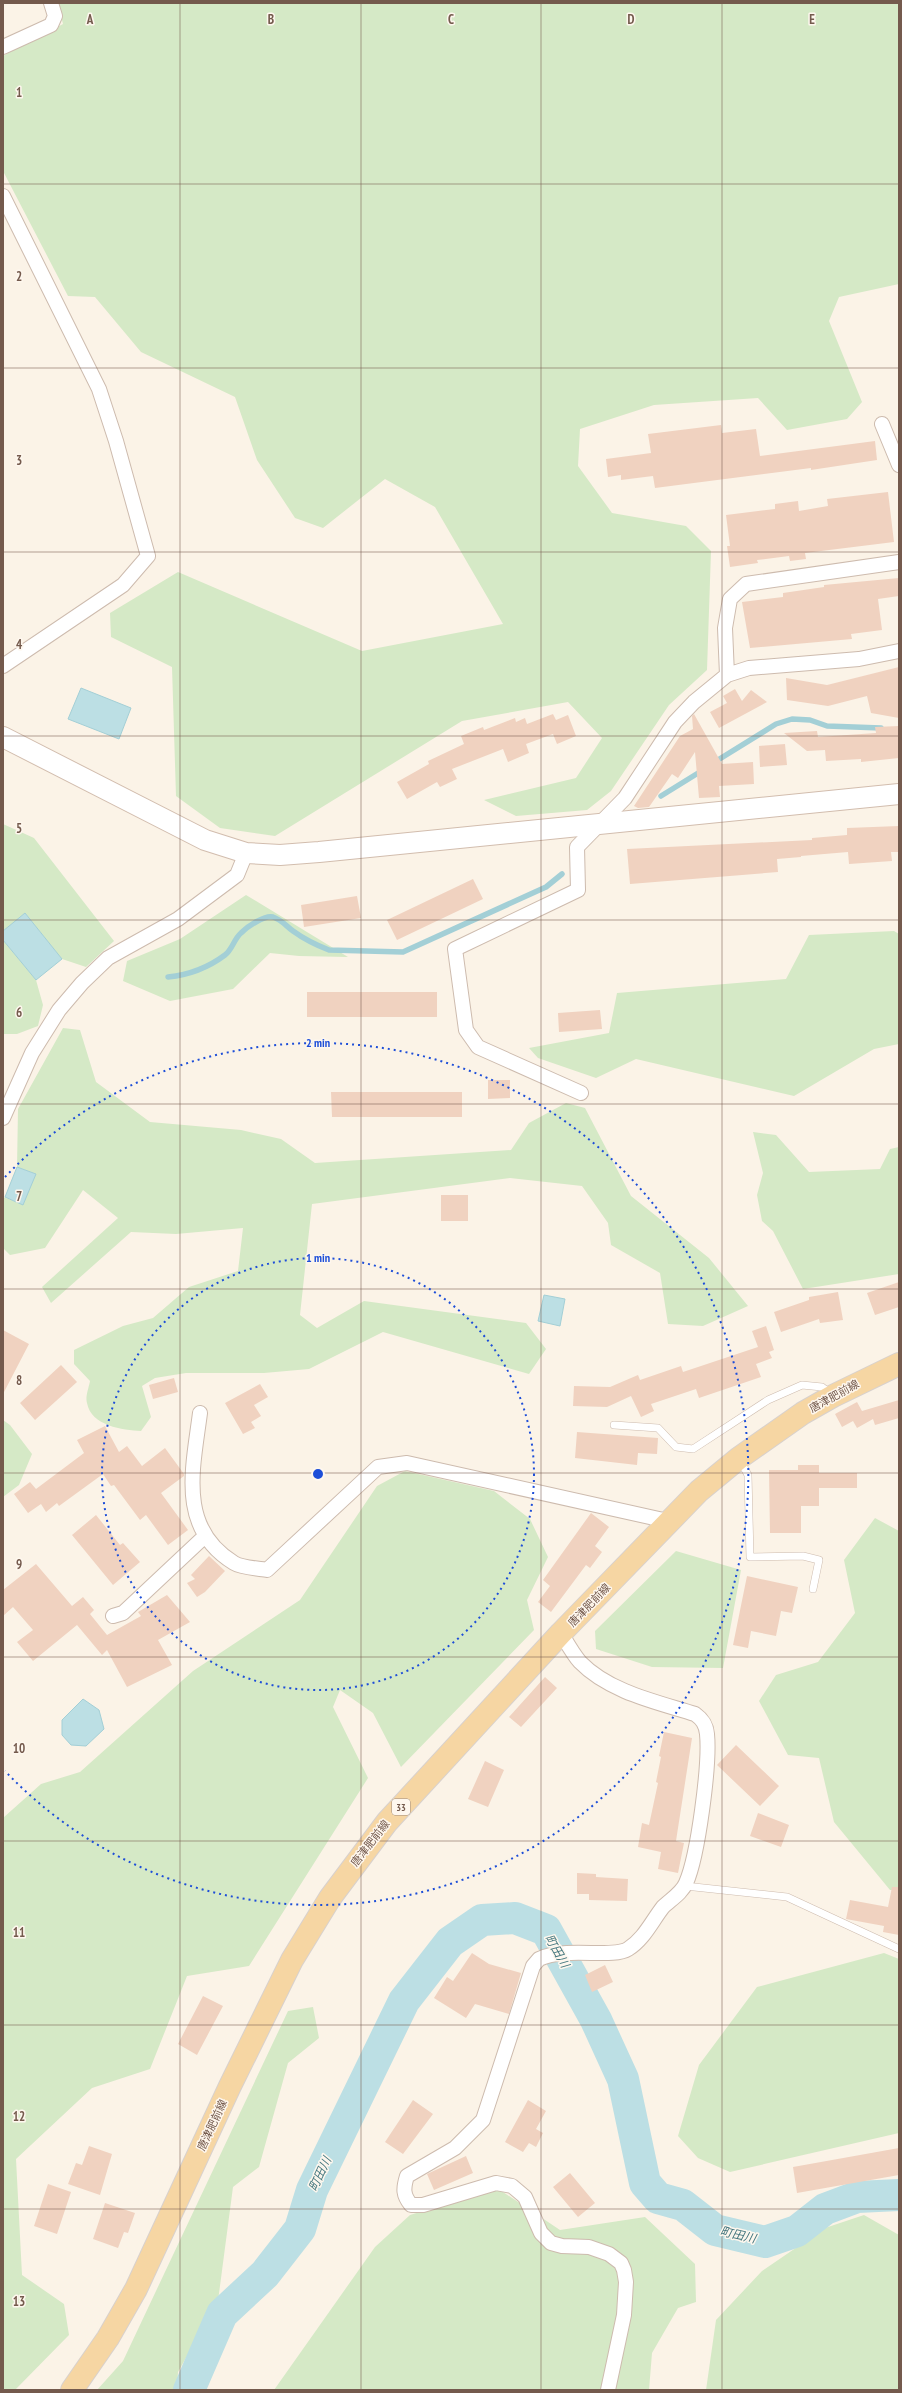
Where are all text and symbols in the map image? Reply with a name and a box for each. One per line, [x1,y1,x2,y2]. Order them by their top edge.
text: A [86,11,94,28]
text: B [268,11,274,28]
text: C [448,11,454,28]
text: D [628,11,635,28]
text: E [809,11,815,28]
text: 1 [16,84,22,101]
text: 2 [16,268,22,285]
text: 3 [16,452,22,469]
text: 4 [16,636,23,653]
text: 5 [16,820,22,837]
text: 6 [16,1004,22,1021]
text: 2 min [306,1035,330,1050]
text: 7 [16,1188,22,1205]
text: 1 min [306,1250,330,1265]
text: 8 [16,1372,22,1389]
street label: 唐津肥前線 [807,1377,861,1415]
centre of rings [311,1467,325,1481]
text: 9 [16,1556,22,1573]
street label: 唐津肥前線 [565,1580,613,1630]
text: 10 [13,1740,25,1757]
road number: 33 [392,1799,410,1815]
street label: 唐津肥前線 [348,1817,392,1869]
text: 11 [13,1924,25,1941]
water label: 町田川 [542,1931,574,1972]
street label: 唐津肥前線 [194,2097,230,2153]
text: 12 [13,2108,25,2125]
water label: 町田川 [305,2152,335,2193]
water label: 町田川 [719,2223,759,2246]
text: 13 [13,2293,25,2310]

